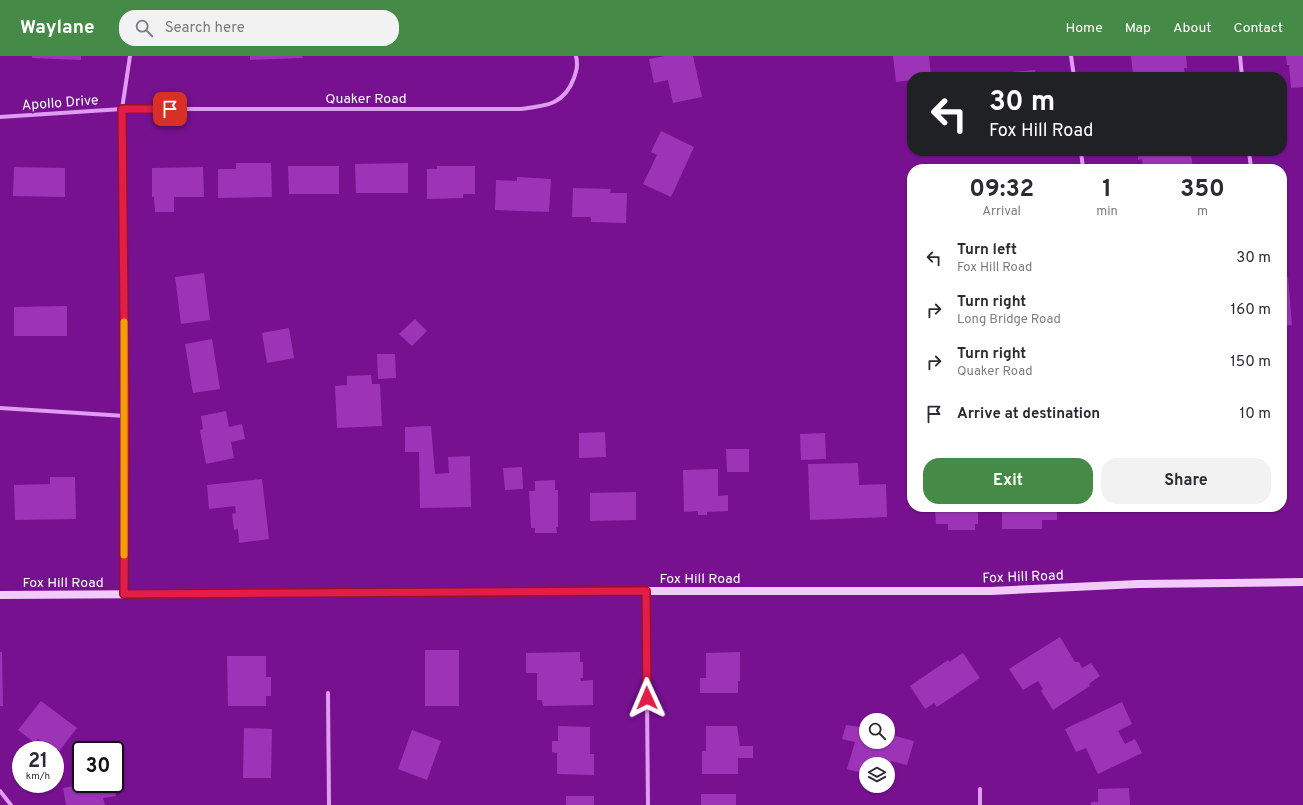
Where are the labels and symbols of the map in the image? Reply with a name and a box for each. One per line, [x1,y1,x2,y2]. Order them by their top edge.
street label: Quaker Road [325,91,407,108]
street label: Apollo Drive [21,92,99,115]
pin [153,92,187,126]
street label: Fox Hill Road [982,568,1064,587]
street label: Fox Hill Road [659,571,741,588]
street label: Fox Hill Road [22,575,104,592]
position arrow [626,677,668,719]
speed limit sign: 30 [72,741,124,793]

